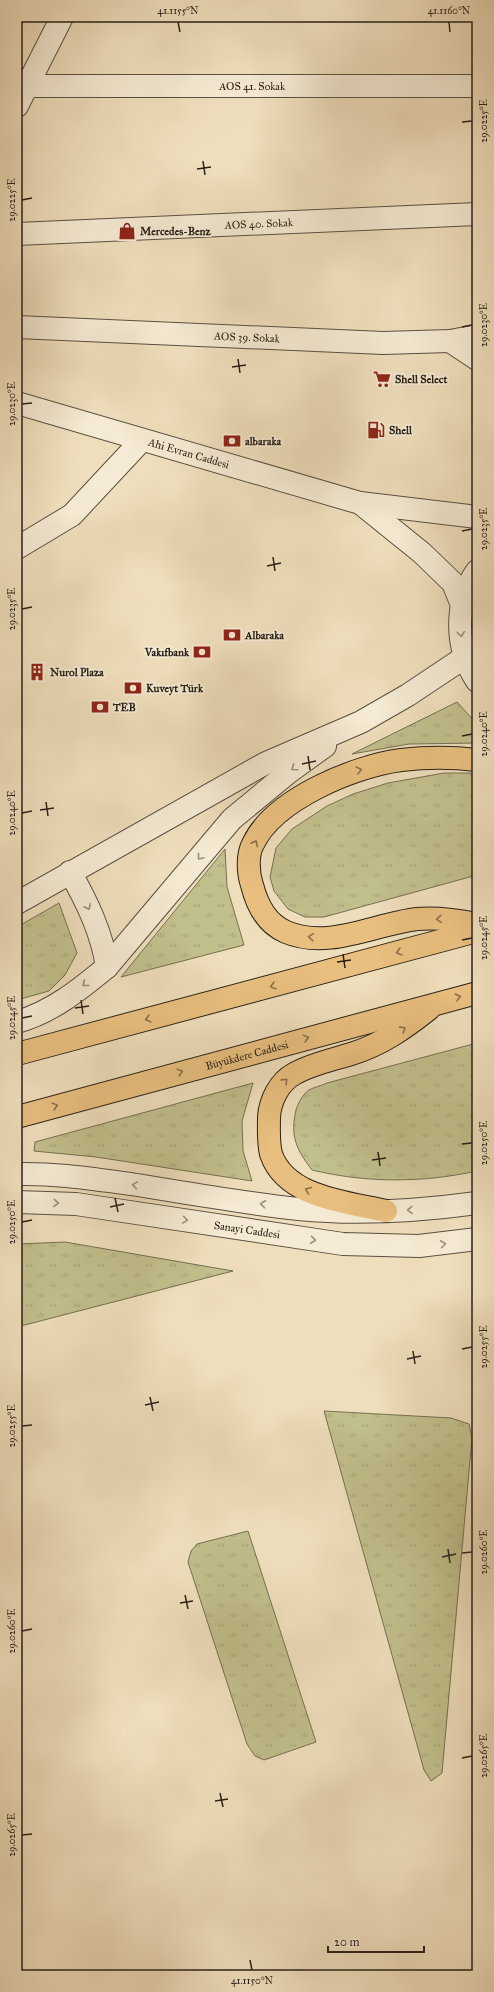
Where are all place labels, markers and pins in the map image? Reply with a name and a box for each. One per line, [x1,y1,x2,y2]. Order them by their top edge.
shop icon: Mercedes-Benz [117,221,137,241]
place label: Mercedes-Benz [140,225,212,238]
supermarket icon: Shell Select [372,369,392,389]
place label: Shell Select [395,373,447,386]
fuel station icon: Shell [366,420,386,440]
place label: Shell [389,424,413,437]
bank icon: albaraka [222,431,242,451]
place label: albaraka [245,435,281,448]
bank icon: Albaraka [222,625,242,645]
place label: Albaraka [244,629,284,642]
bank icon: Vakıfbank [192,642,212,662]
place label: Vakıfbank [144,646,190,659]
building icon: Nurol Plaza [27,662,47,682]
place label: Nurol Plaza [50,666,104,679]
bank icon: Kuveyt Türk [123,678,143,698]
place label: Kuveyt Türk [146,682,204,696]
bank icon: TEB [90,697,110,717]
place label: TEB [112,701,136,714]

